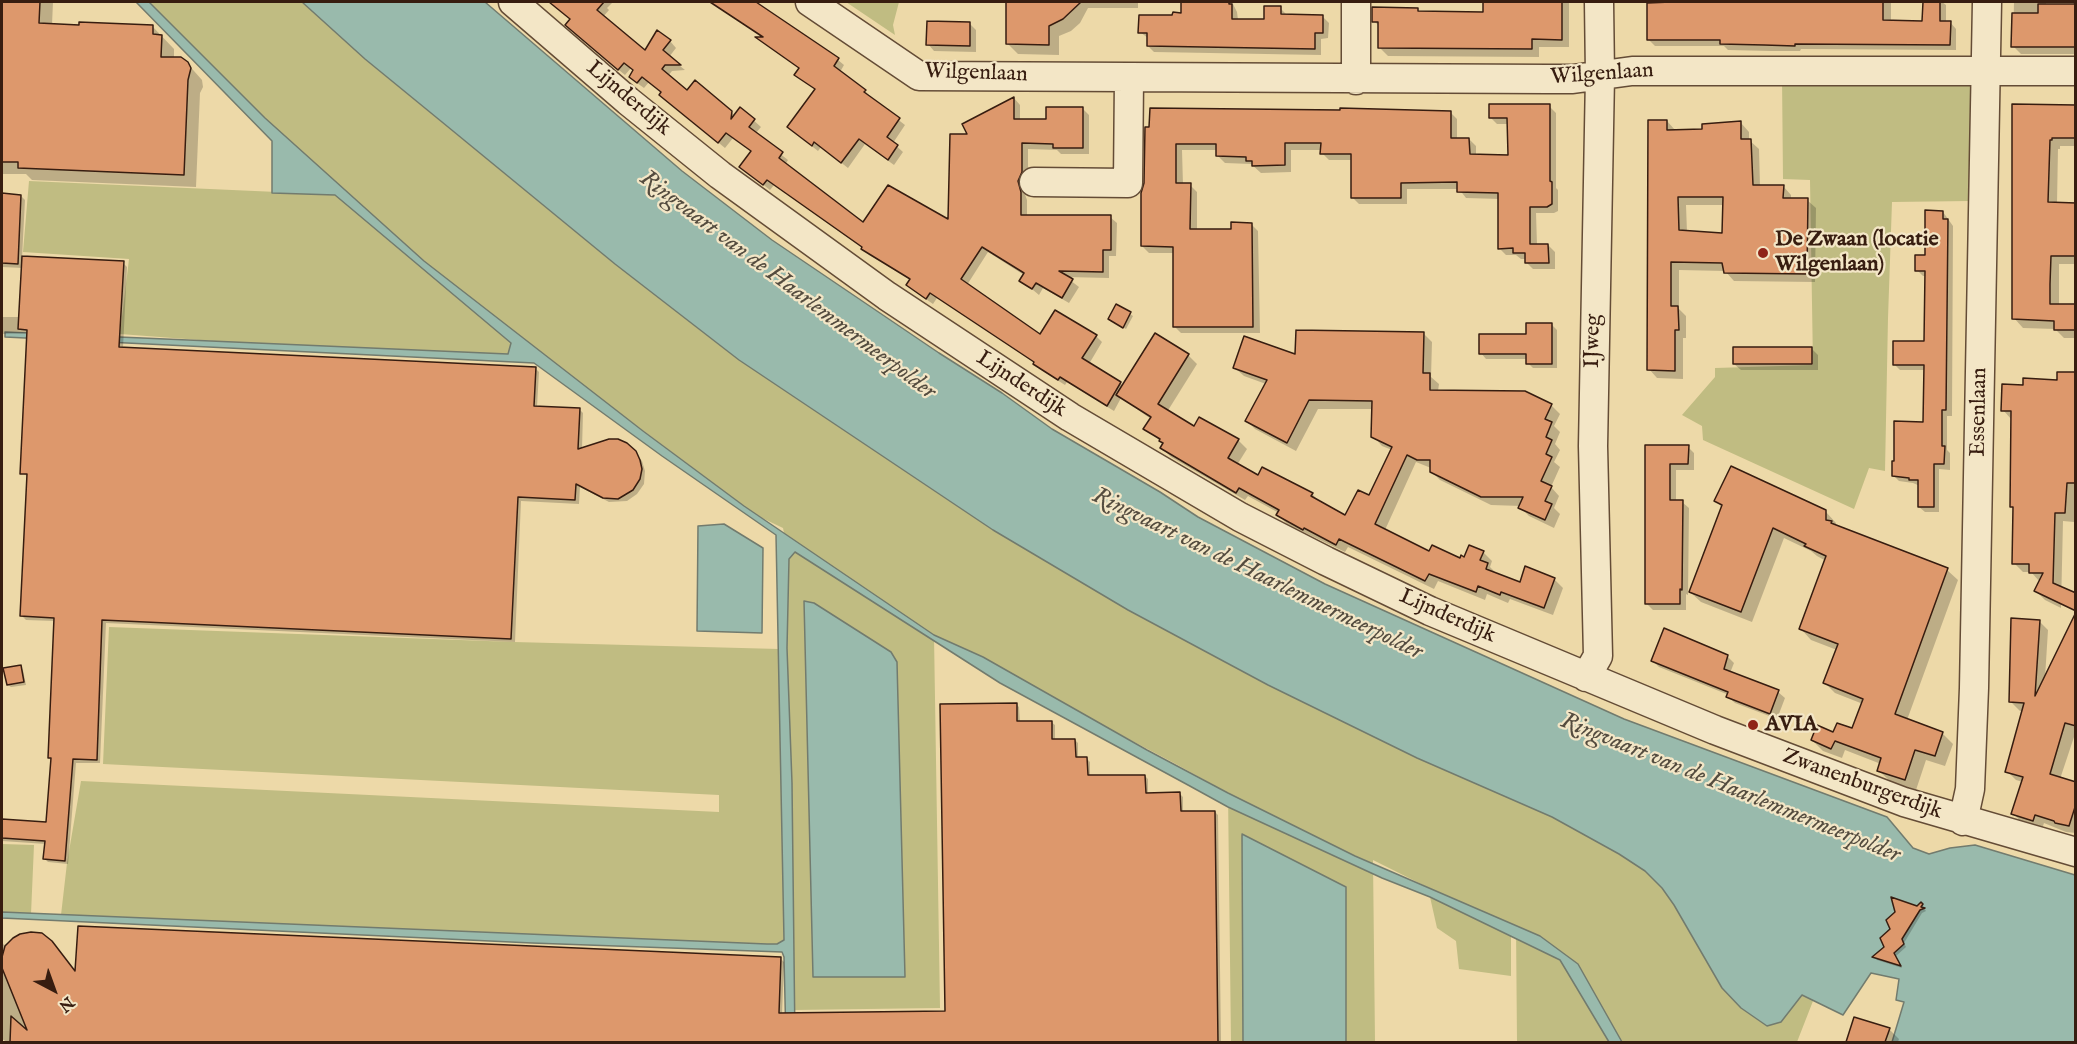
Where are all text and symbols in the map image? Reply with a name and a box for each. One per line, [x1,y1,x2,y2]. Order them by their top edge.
street label: Lijnderdijk [580,56,676,142]
street label: Wilgenlaan [1550,58,1654,92]
street label: Wilgenlaan [924,59,1028,89]
water label: Ringvaart van de Haarlemmermeerpolder [633,165,941,407]
place label: De Zwaan (locatie Wilgenlaan) [1775,227,1939,278]
marker: De Zwaan (locatie Wilgenlaan) [1756,246,1770,260]
street label: IJweg [1580,314,1608,368]
street label: Lijnderdijk [971,346,1071,424]
street label: Essenlaan [1966,367,1994,457]
water label: Ringvaart van de Haarlemmermeerpolder [1087,482,1427,668]
street label: Lijnderdijk [1395,584,1499,650]
water label: Ringvaart van de Haarlemmermeerpolder [1556,707,1904,871]
place label: AVIA [1765,712,1818,738]
marker: AVIA [1746,718,1760,732]
street label: Zwanenburgerdijk [1778,744,1946,826]
north arrow [24,960,84,1020]
text: N [54,991,78,1016]

